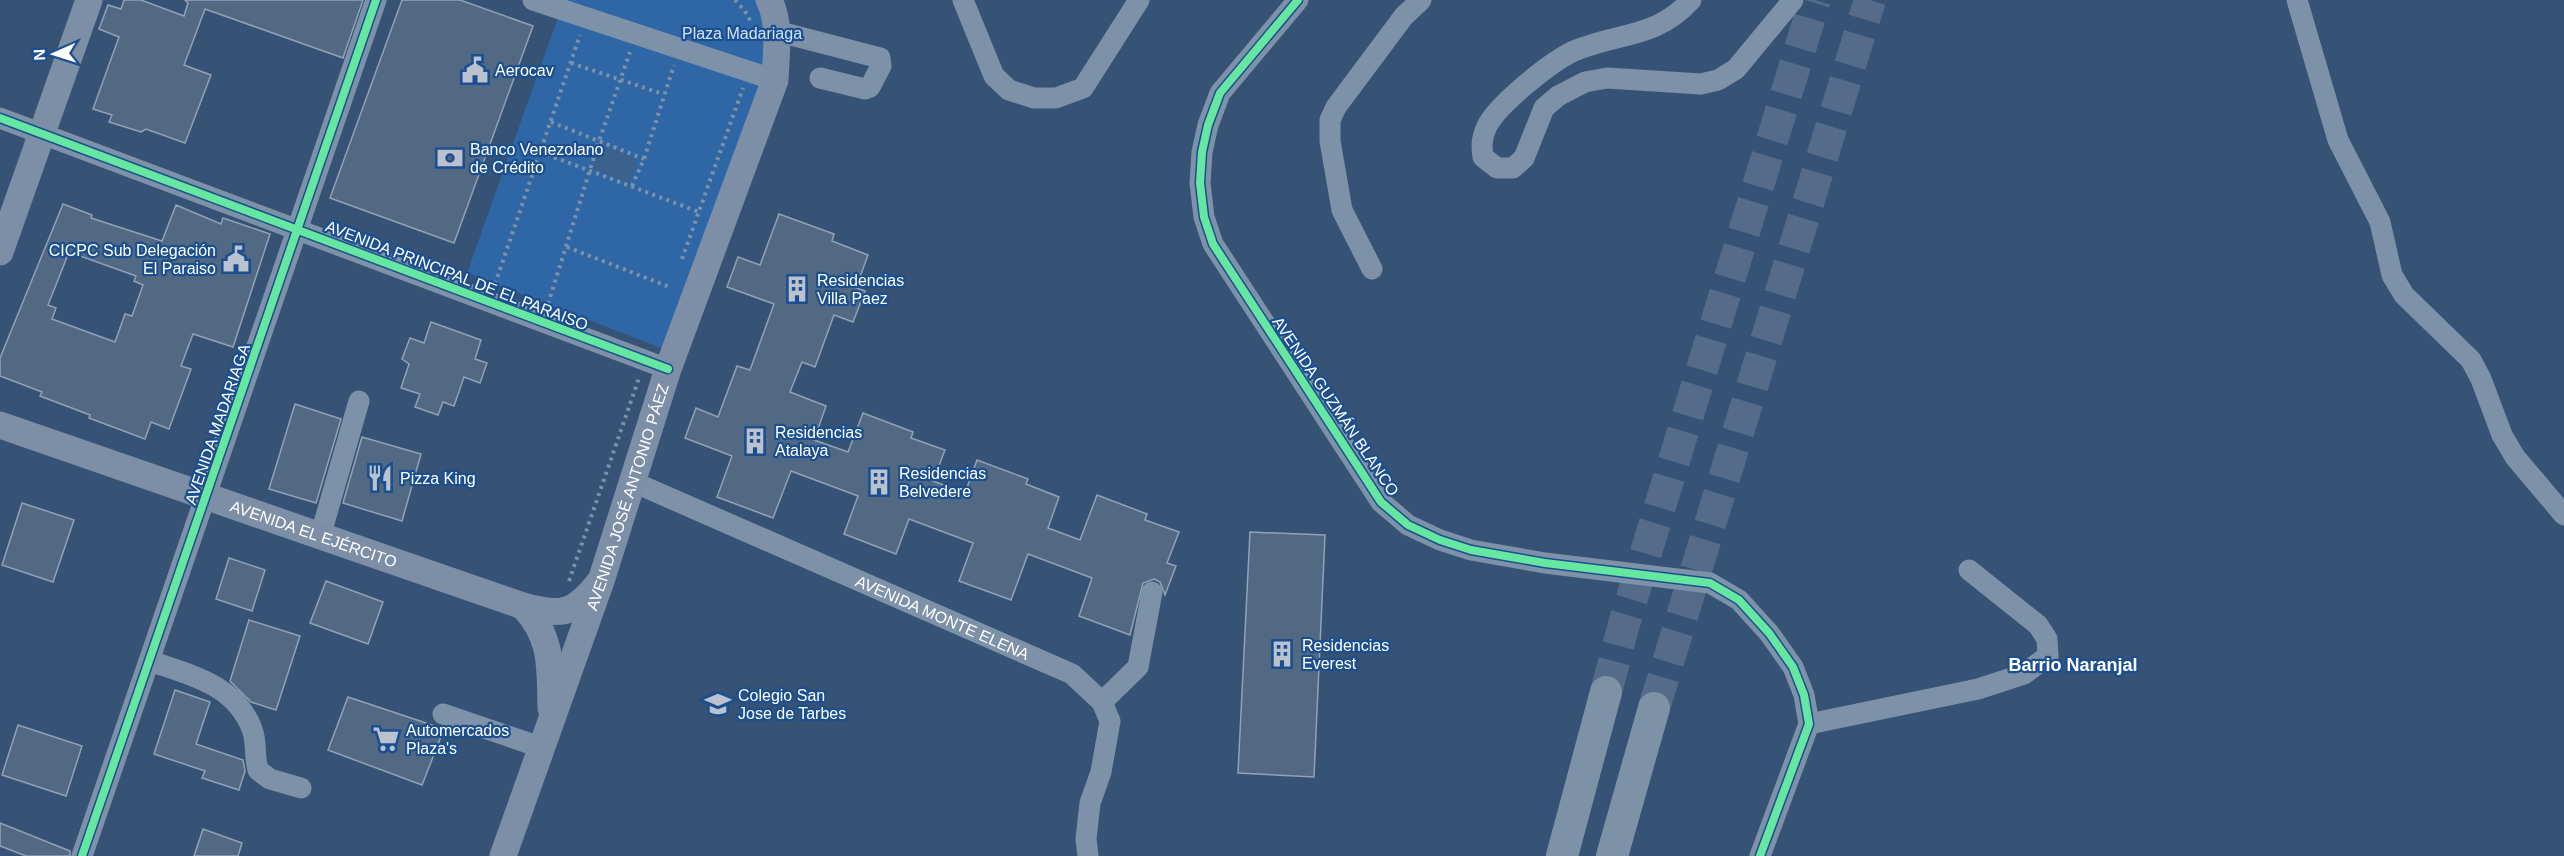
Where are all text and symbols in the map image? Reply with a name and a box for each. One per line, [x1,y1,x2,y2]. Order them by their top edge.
north arrow [24,24,84,84]
park label: Plaza Madariaga [682,25,802,42]
text: N [31,49,48,61]
public building icon: Aerocav [460,55,490,85]
place label: Aerocav [495,62,554,79]
place label: Banco Venezolano de Crédito [470,141,604,176]
bank icon: Banco Venezolano de Crédito [435,143,465,173]
street label: AVENIDA PRINCIPAL DE EL PARAISO [323,217,590,334]
place label: CICPC Sub Delegación El Paraiso [49,242,216,277]
public building icon: CICPC Sub Delegación El Paraiso [221,244,251,274]
place label: Residencias Villa Paez [817,272,904,307]
building icon: Residencias Villa Paez [782,274,812,304]
street label: AVENIDA GUZMÁN BLANCO [1269,313,1403,499]
street label: AVENIDA MADARIAGA [182,341,253,507]
street label: AVENIDA JOSÉ ANTONIO PÁEZ [583,381,672,613]
place label: Residencias Atalaya [775,424,862,459]
building icon: Residencias Atalaya [740,426,770,456]
restaurant icon: Pizza King [365,463,395,493]
place label: Residencias Belvedere [899,465,986,500]
building icon: Residencias Belvedere [864,467,894,497]
place label: Pizza King [400,470,476,487]
street label: AVENIDA EL EJÉRCITO [228,497,399,571]
street label: AVENIDA MONTE ELENA [853,572,1032,663]
place label: Residencias Everest [1302,637,1389,672]
building icon: Residencias Everest [1267,639,1297,669]
district label: Barrio Naranjal [2008,655,2138,675]
place label: Colegio San Jose de Tarbes [738,687,846,722]
school or university icon: Colegio San Jose de Tarbes [703,689,733,719]
place label: Automercados Plaza's [406,722,509,757]
supermarket icon: Automercados Plaza's [371,724,401,754]

